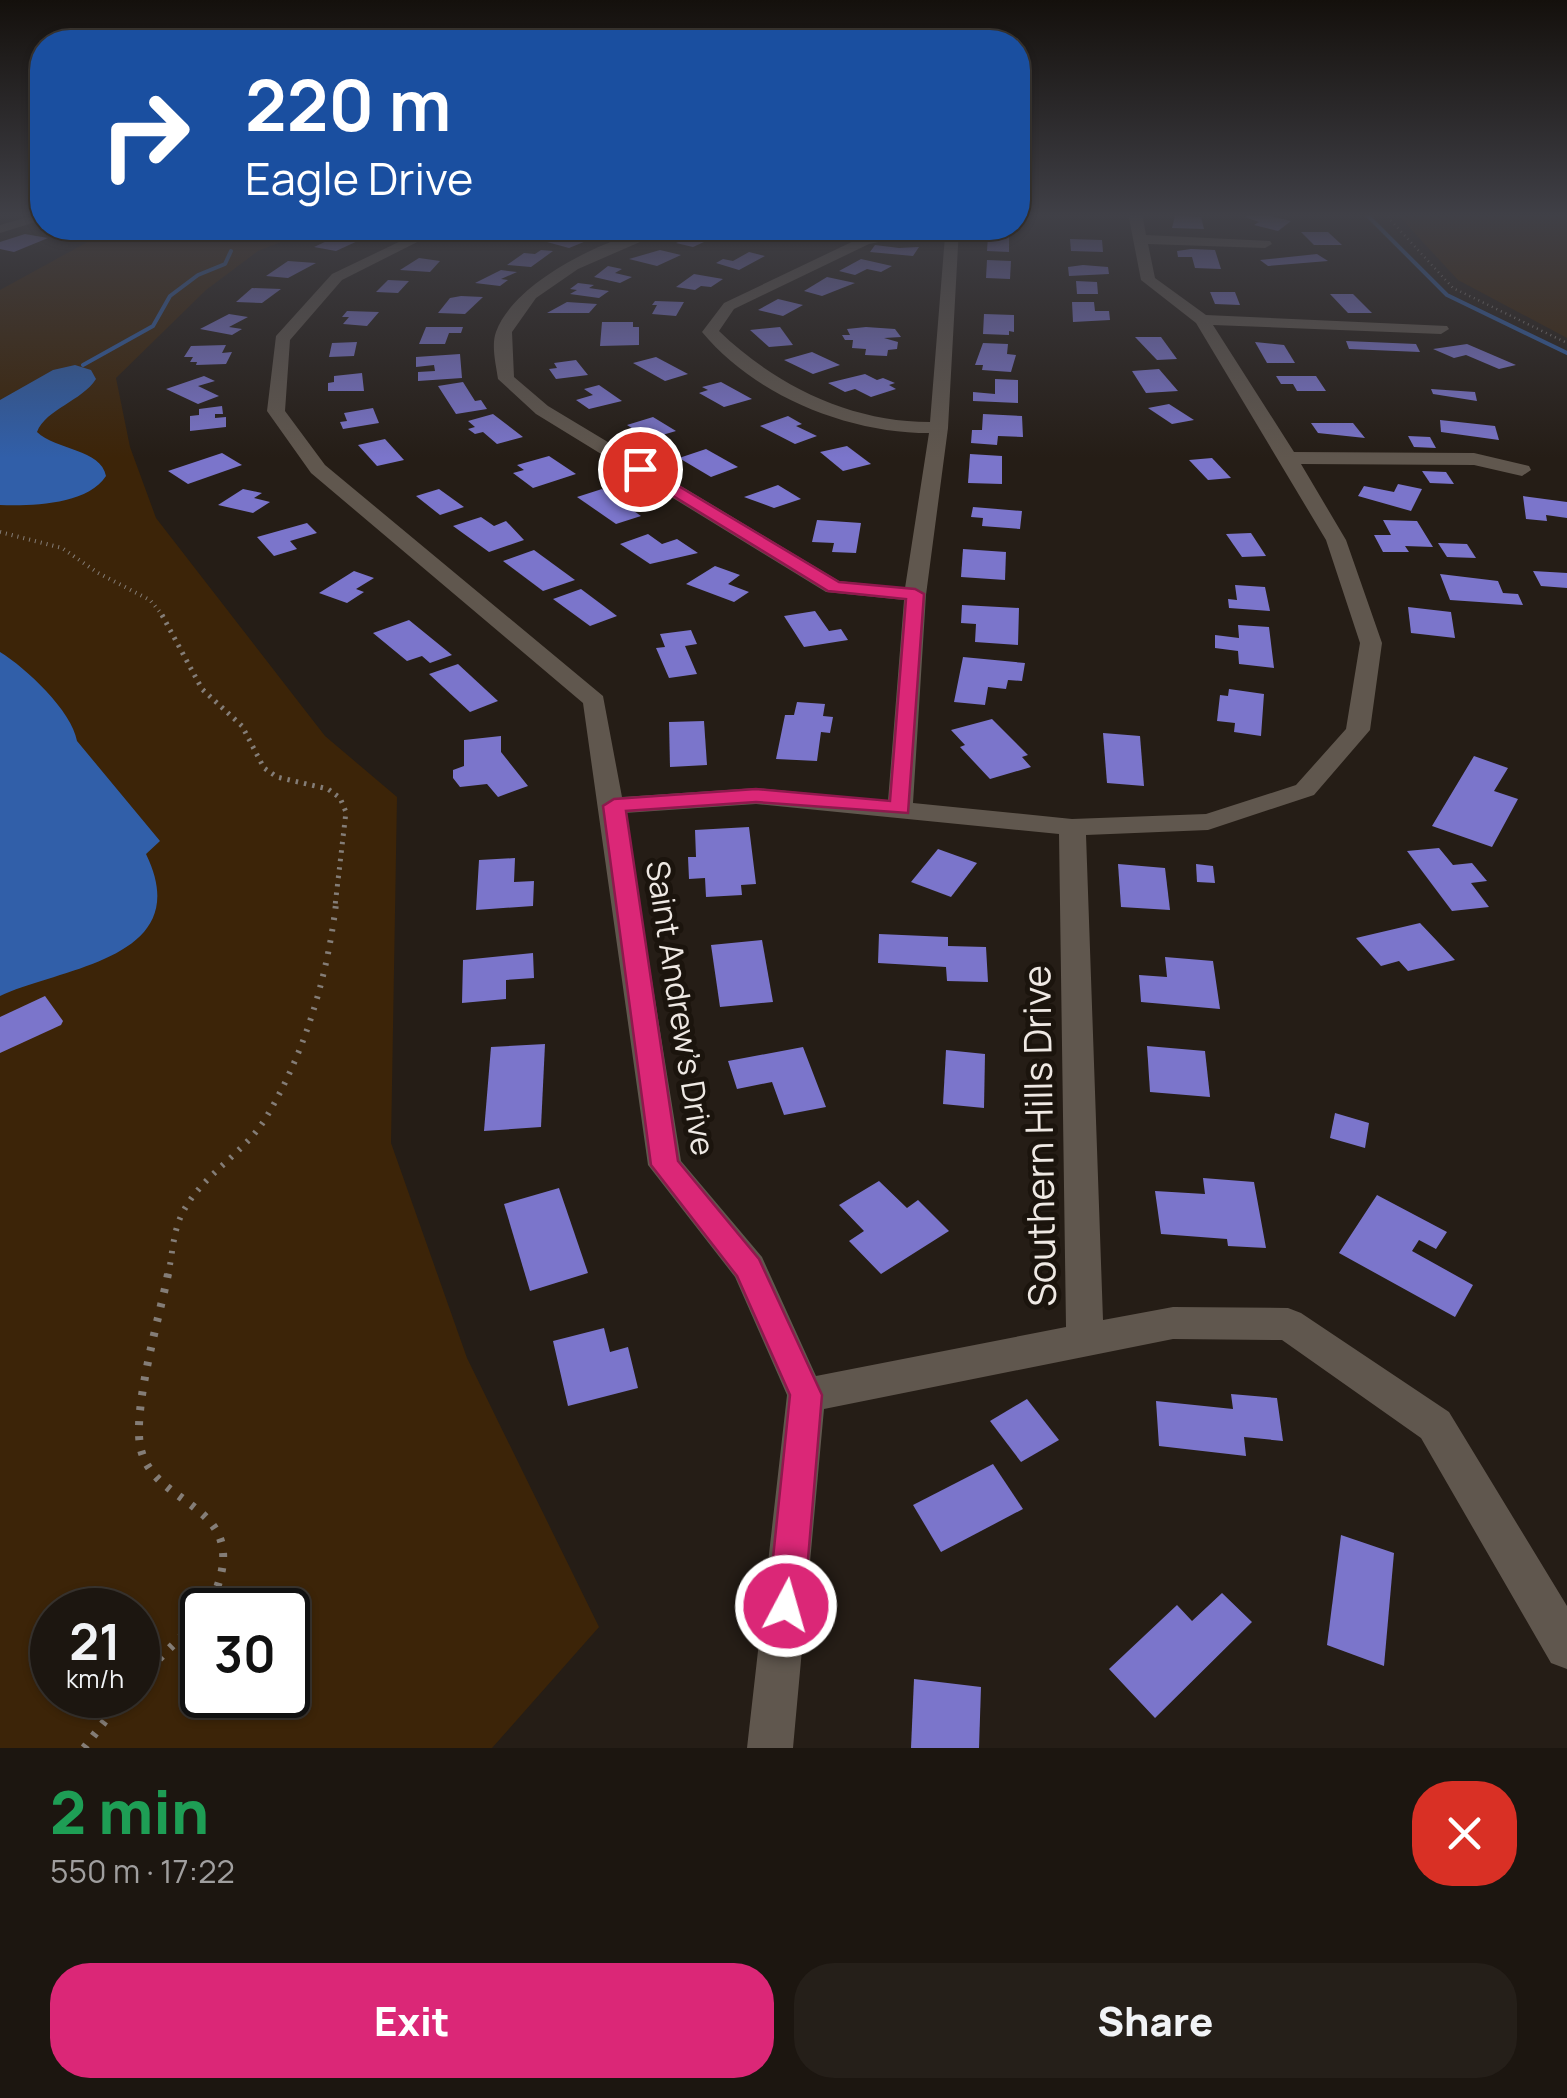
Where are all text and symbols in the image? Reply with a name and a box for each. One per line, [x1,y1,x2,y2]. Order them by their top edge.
text: 220 m [245,56,451,152]
icon: right [80,70,210,200]
text: Eagle Drive [245,147,473,209]
pin [598,427,683,512]
icon: arrive [613,442,668,497]
street label: Saint Andrew's Drive [636,858,726,1158]
street label: Southern Hills Drive [1009,965,1067,1307]
position arrow [734,1554,838,1658]
speed limit sign: 30 [180,1588,310,1718]
text: 21 [69,1607,121,1675]
text: km/h [66,1661,124,1696]
text: 2 min [50,1770,209,1852]
button: close [1412,1781,1517,1886]
text: 550 m · 17:22 [50,1849,235,1893]
button: Exit [50,1963,774,2078]
button: Share [794,1963,1517,2078]

